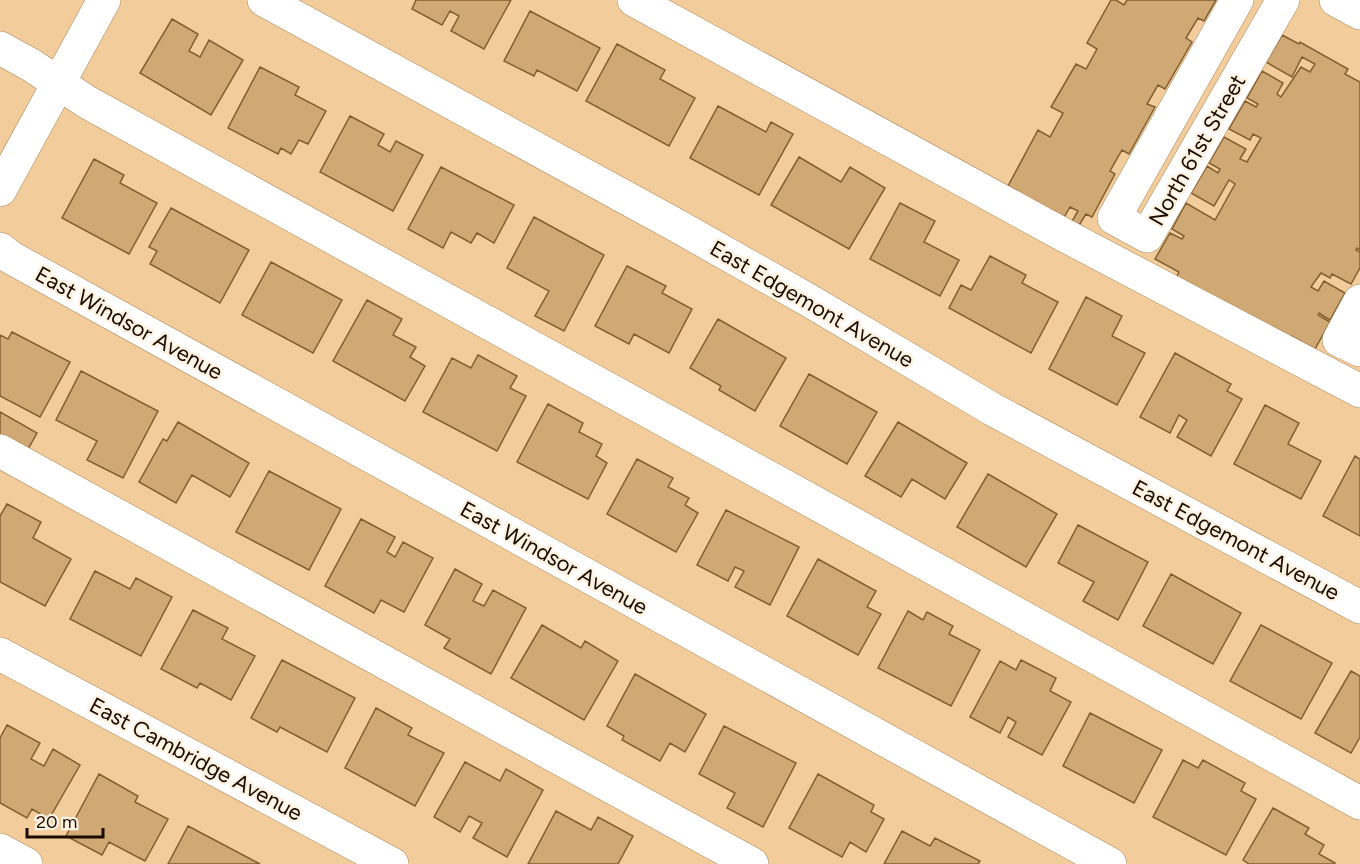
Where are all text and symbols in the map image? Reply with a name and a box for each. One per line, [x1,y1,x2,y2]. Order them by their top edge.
street label: North 61st Street [1143,69,1251,231]
street label: East Edgemont Avenue [705,235,919,373]
street label: East Windsor Avenue [31,260,227,386]
street label: East Edgemont Avenue [1128,474,1344,606]
street label: East Windsor Avenue [456,495,652,621]
street label: East Cambridge Avenue [85,691,307,827]
scale bar [27,801,104,839]
text: 20 m [36,811,77,833]

